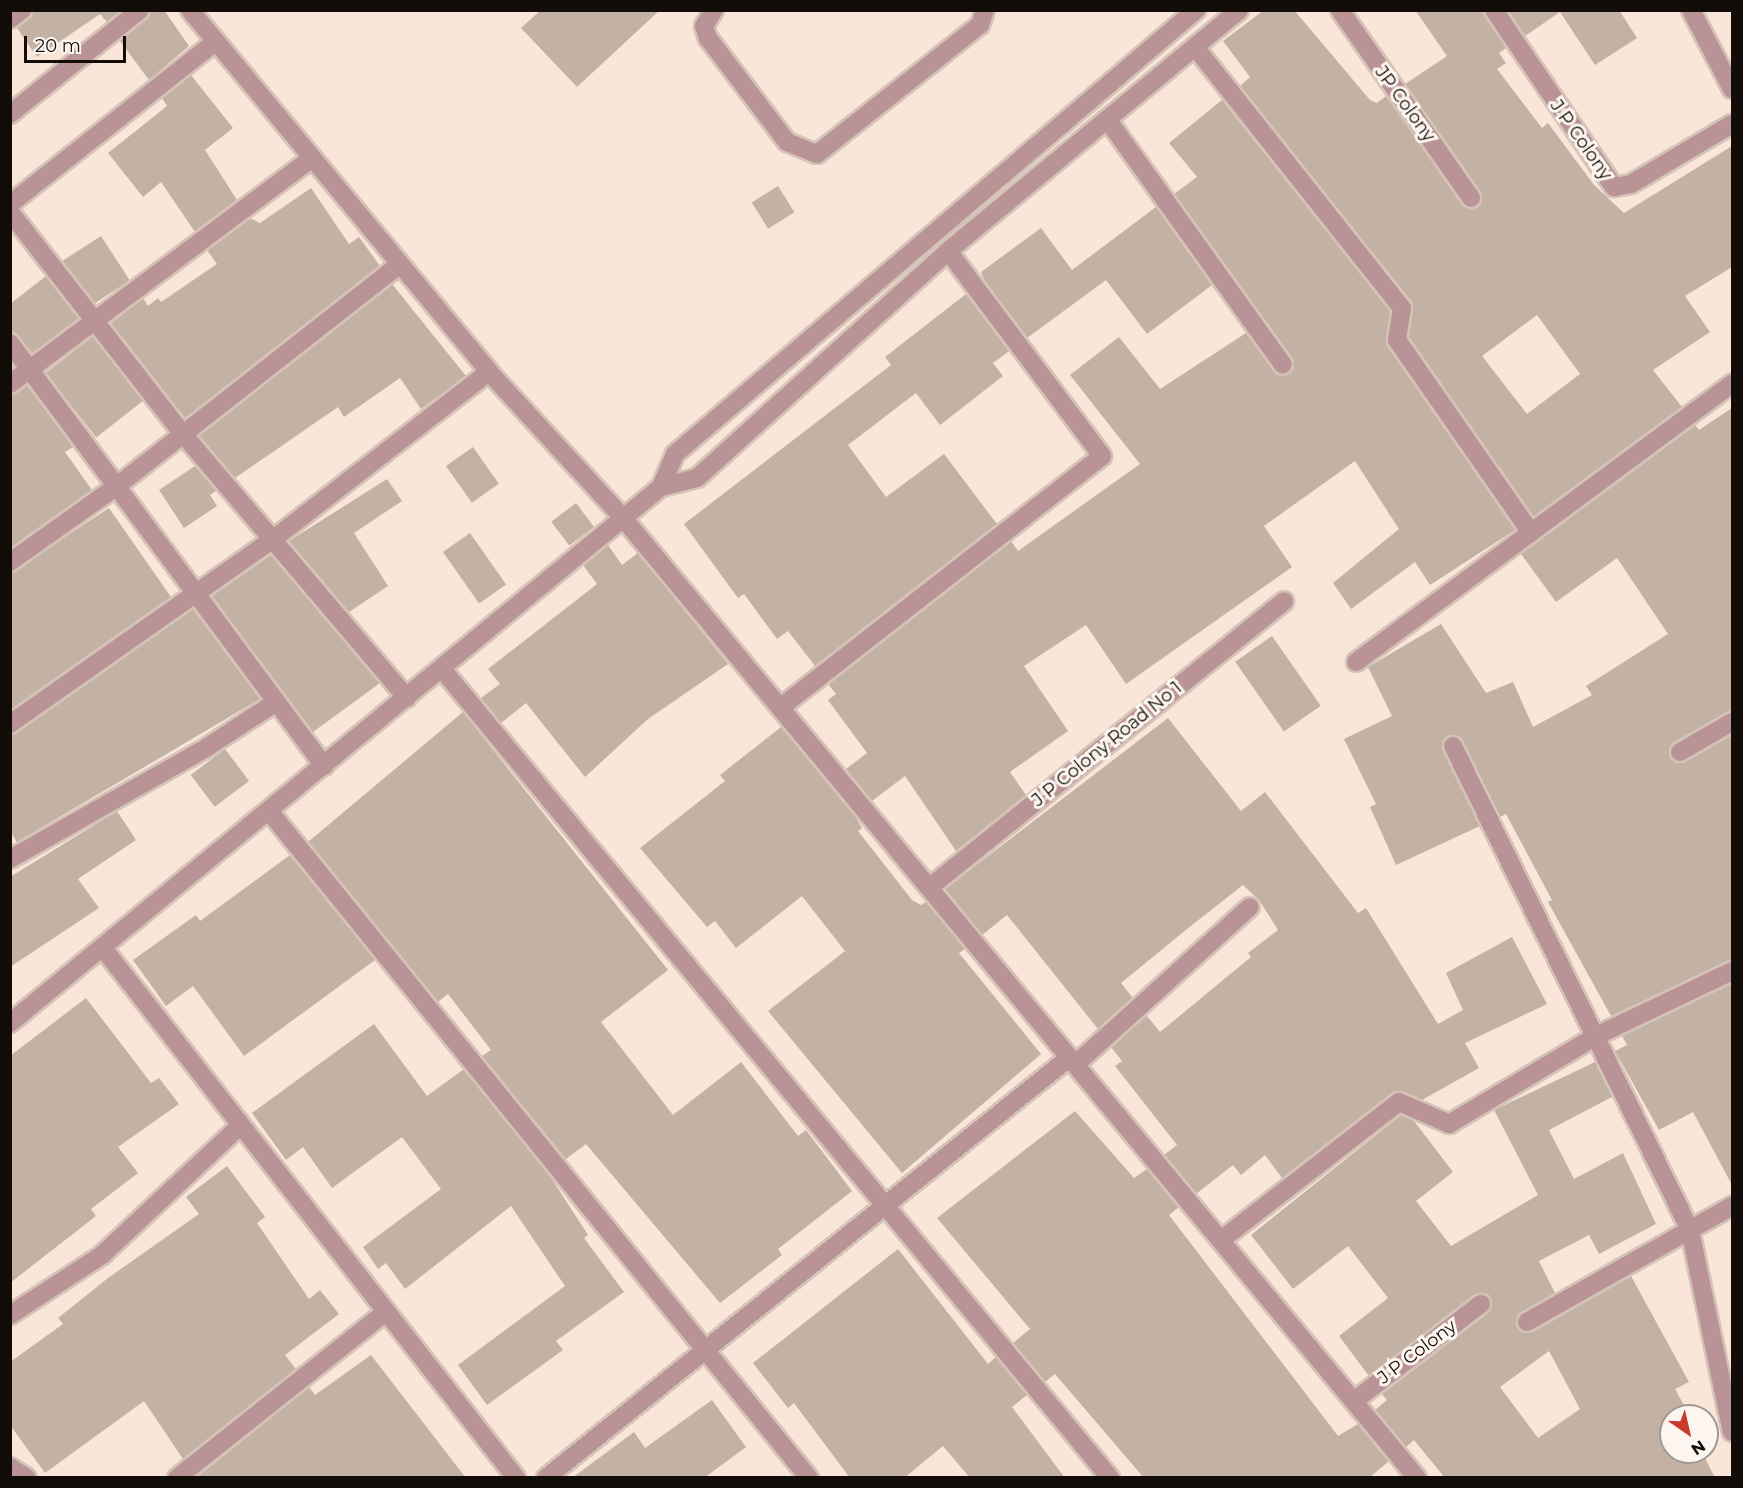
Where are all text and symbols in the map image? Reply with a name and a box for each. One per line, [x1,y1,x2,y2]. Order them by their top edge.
scale bar [27,24,129,62]
text: 20 m [35,35,81,57]
street label: JP Colony [1370,62,1440,146]
street label: J P Colony [1546,96,1616,184]
street label: J P Colony Road No 1 [1028,677,1186,811]
street label: J P Colony [1373,1315,1461,1389]
north arrow [1659,1404,1719,1464]
text: N [1688,1436,1709,1459]

